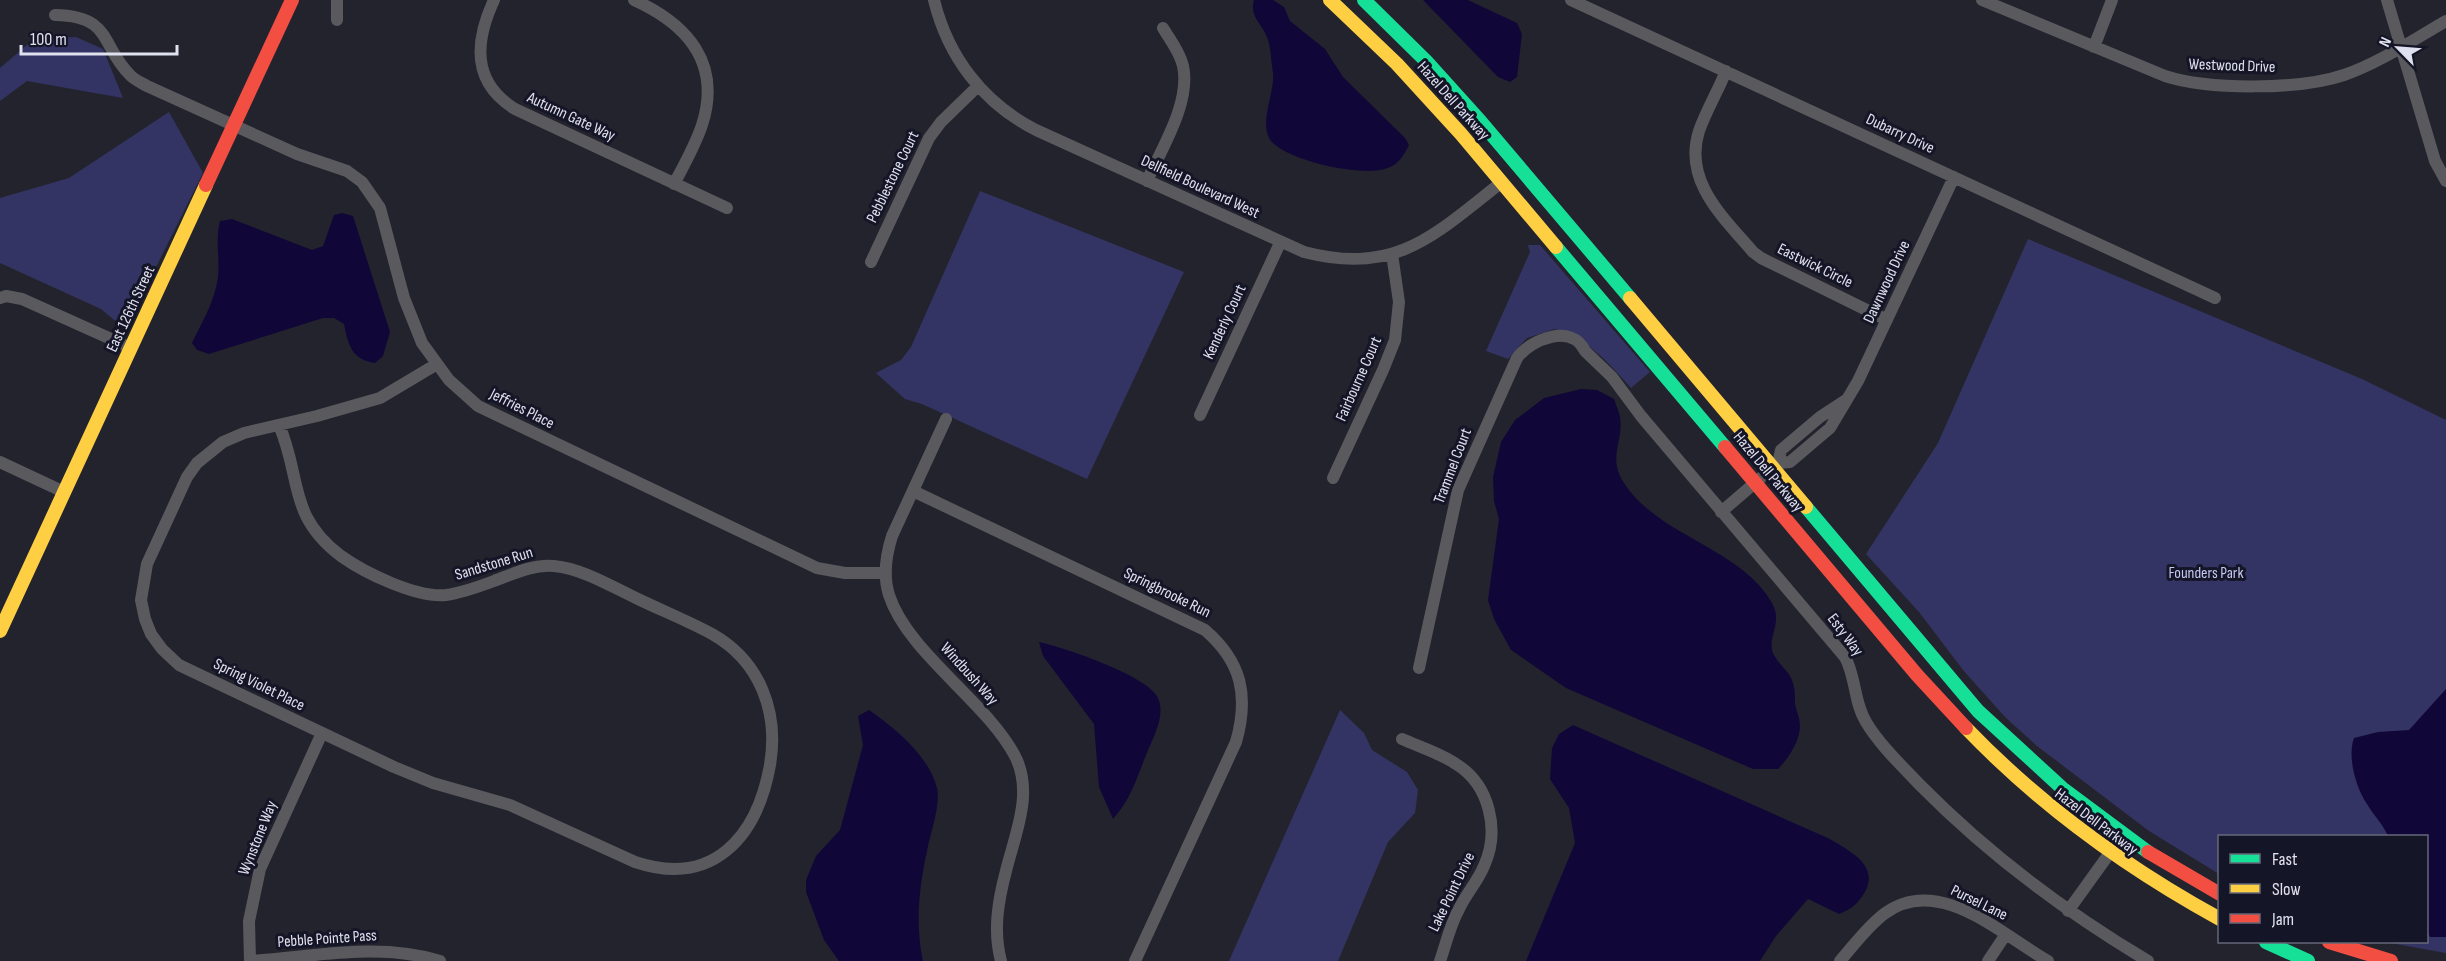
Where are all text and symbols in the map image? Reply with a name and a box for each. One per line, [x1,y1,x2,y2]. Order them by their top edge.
scale bar [21,18,177,56]
north arrow [2368,18,2428,78]
text: 100 m [30,29,67,50]
text: N [2375,34,2396,50]
street label: Westwood Drive [2188,55,2276,77]
street label: Hazel Dell Parkway [1413,58,1493,144]
street label: Autumn Gate Way [523,88,618,146]
street label: Dubarry Drive [1863,110,1937,158]
street label: Pebblestone Court [863,128,923,226]
street label: Dellfield Boulevard West [1138,151,1262,223]
street label: Dawnwood Drive [1860,238,1914,326]
street label: Eastwick Circle [1774,240,1856,292]
street label: East 126th Street [103,263,159,355]
street label: Kenderly Court [1199,282,1251,362]
street label: Fairbourne Court [1332,334,1386,424]
street label: Jeffries Place [486,384,557,433]
street label: Trammel Court [1430,426,1476,506]
street label: Hazel Dell Parkway [1729,428,1807,516]
street label: Sandstone Run [453,543,535,585]
street label: Springbrooke Run [1120,564,1214,622]
park label: Founders Park [2168,564,2244,583]
street label: Esty Way [1823,610,1867,660]
street label: Windbush Way [936,639,1002,709]
street label: Spring Violet Place [210,655,308,715]
street label: Hazel Dell Parkway [2051,785,2141,859]
street label: Wynstone Way [234,798,282,878]
legend [2218,835,2428,943]
street label: Lake Point Drive [1425,849,1479,935]
text: Fast [2272,849,2298,870]
text: Slow [2272,879,2301,900]
street label: Pursel Lane [1947,881,2011,925]
text: Jam [2271,909,2294,930]
street label: Pebble Pointe Pass [277,926,378,952]

